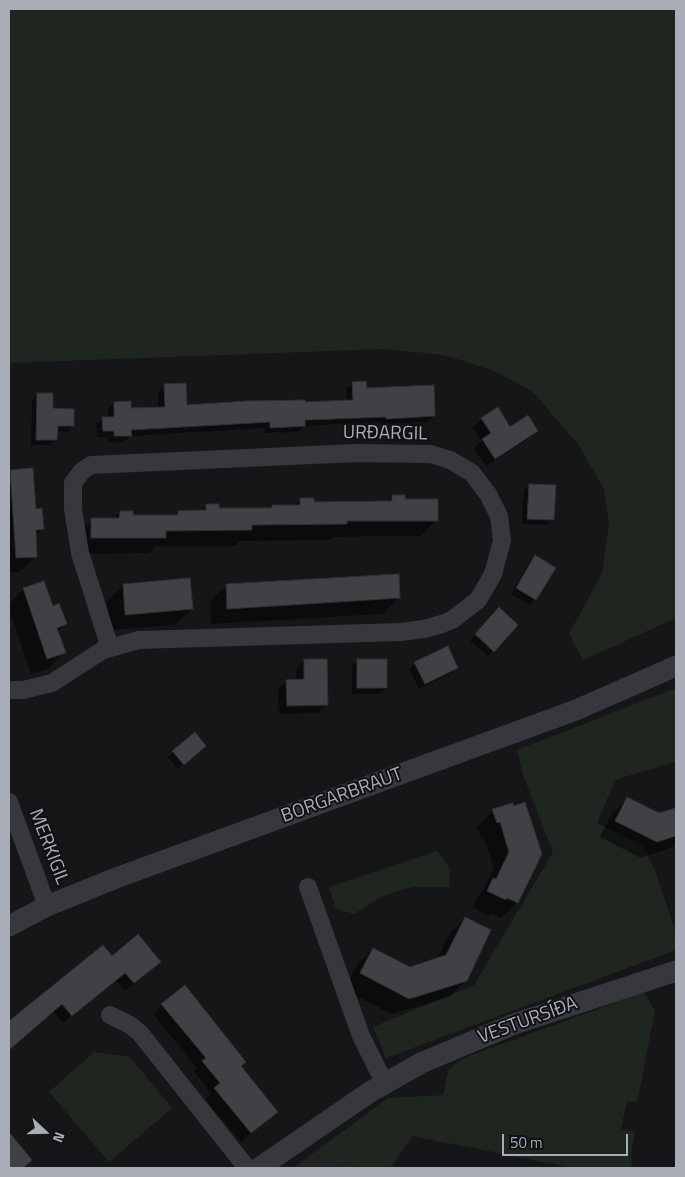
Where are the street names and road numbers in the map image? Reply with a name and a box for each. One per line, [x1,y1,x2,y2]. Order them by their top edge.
street label: URÐARGIL [343,422,427,446]
street label: BORGARBRAUT [278,764,406,828]
street label: MERKIGIL [23,806,73,888]
street label: VESTURSÍÐA [475,992,581,1050]

